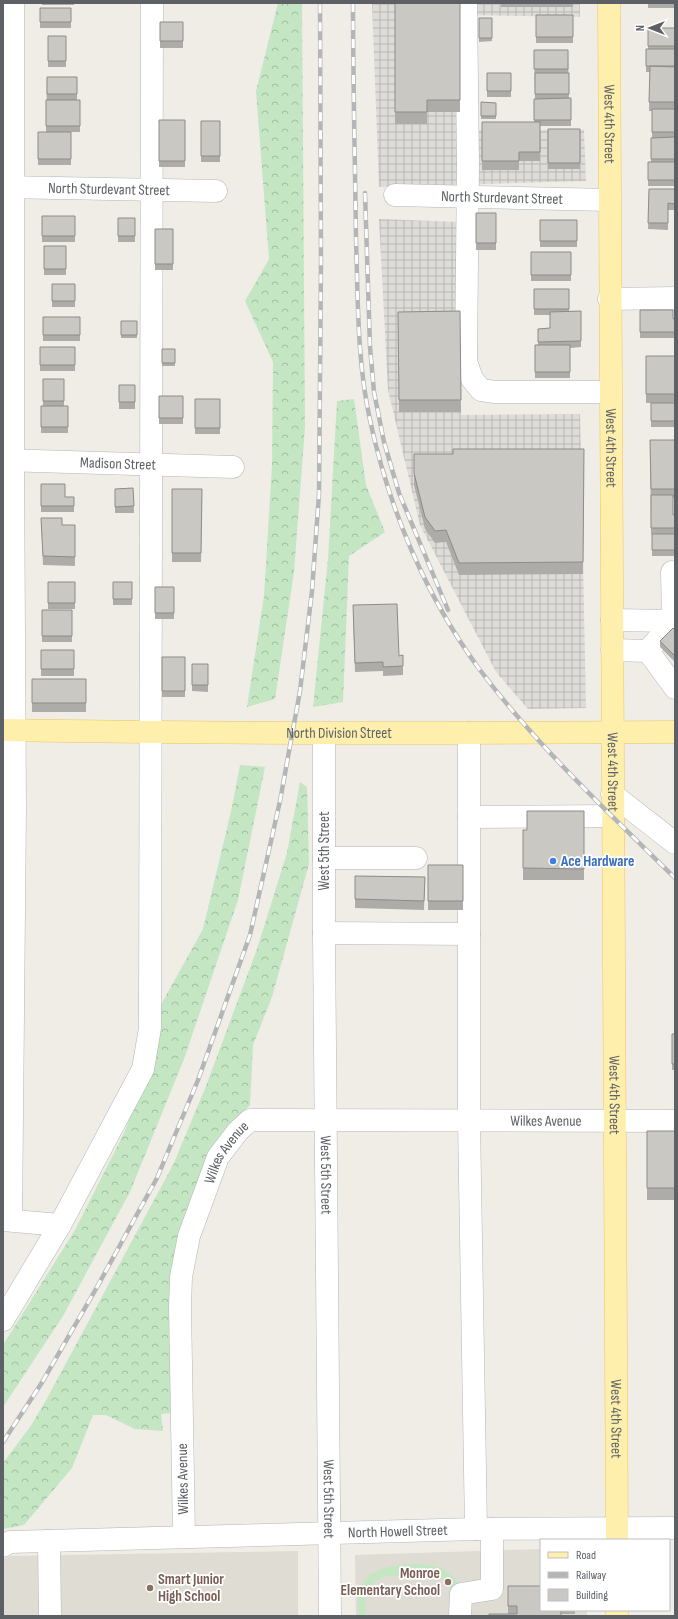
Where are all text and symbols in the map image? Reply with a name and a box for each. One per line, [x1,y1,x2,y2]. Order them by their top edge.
north arrow [630,8,670,48]
text: N [634,25,647,31]
street label: West 4th Street [600,84,619,164]
street label: North Sturdevant Street [48,178,171,200]
street label: North Sturdevant Street [441,187,564,208]
street label: West 4th Street [602,408,621,488]
street label: Madison Street [80,453,157,474]
street label: North Division Street [286,723,392,742]
street label: West 4th Street [603,732,623,812]
street label: West 5th Street [315,811,334,890]
place label: Ace Hardware [560,852,634,871]
marker: Ace Hardware [548,856,558,866]
street label: West 4th Street [605,1055,624,1135]
street label: Wilkes Avenue [510,1111,582,1130]
street label: Wilkes Avenue [200,1117,252,1186]
street label: West 5th Street [316,1135,336,1215]
street label: West 4th Street [607,1379,626,1459]
street label: Wilkes Avenue [173,1443,193,1515]
street label: West 5th Street [319,1459,339,1539]
street label: North Howell Street [348,1520,448,1542]
legend [540,1539,670,1611]
text: Road [576,1548,596,1563]
place label: Monroe Elementary School [341,1564,440,1600]
text: Railway [576,1568,607,1583]
place label: Smart Junior High School [158,1570,224,1606]
marker: Monroe Elementary School [443,1577,453,1587]
marker: Smart Junior High School [145,1583,155,1593]
text: Building [576,1588,608,1603]

